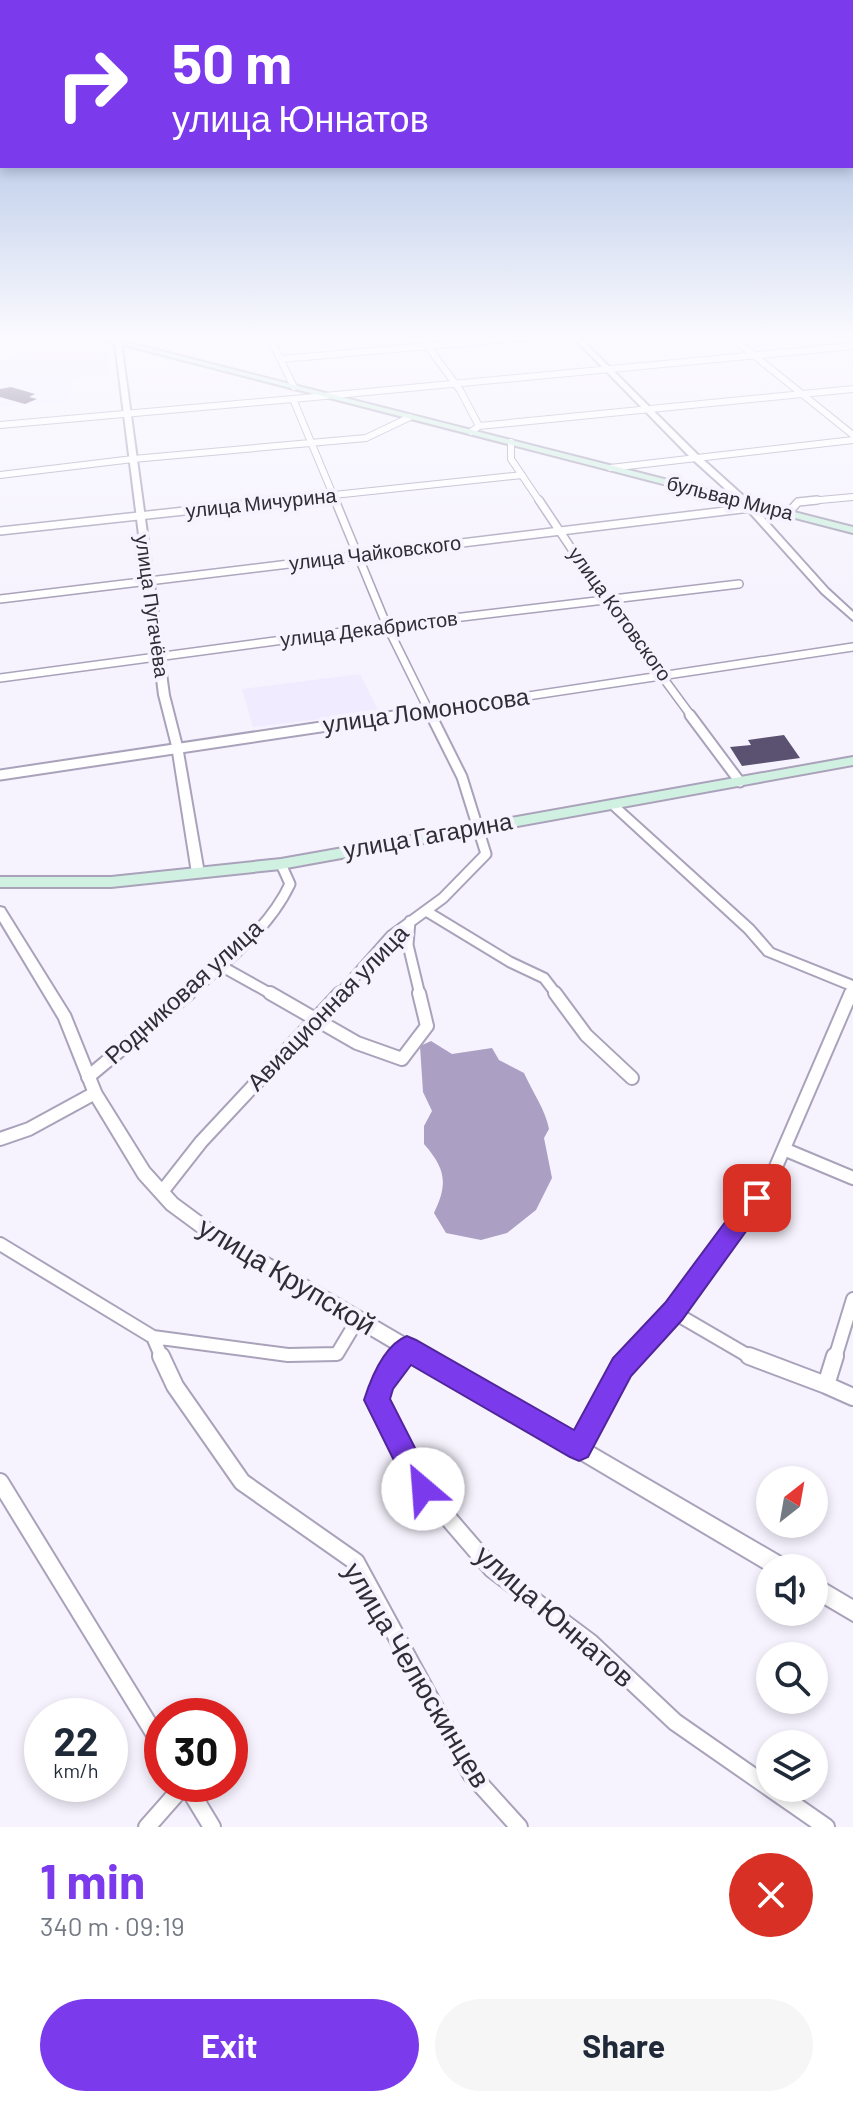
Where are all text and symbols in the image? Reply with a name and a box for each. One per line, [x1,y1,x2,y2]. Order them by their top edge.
text: 50 m [172,28,292,95]
icon: right [40,32,144,136]
text: улица Юннатов [172,96,429,139]
street label: бульвар Мира [665,470,797,525]
street label: улица Мичурина [184,482,338,522]
street label: улица Чайковского [287,530,462,574]
street label: улица Пугачёва [131,533,175,680]
street label: улица Котовского [564,542,677,685]
street label: улица Декабристов [279,605,459,651]
street label: улица Ломоносова [321,681,531,738]
street label: улица Гагарина [341,805,515,864]
street label: Родниковая улица [98,912,268,1069]
street label: Авиационная улица [240,917,414,1096]
pin [723,1164,791,1232]
icon: arrive [735,1176,779,1220]
street label: улица Крупской [193,1209,382,1342]
position arrow [381,1447,465,1531]
north arrow [756,1466,828,1538]
map controls [756,1466,828,1802]
street label: улица Юннатов [469,1537,642,1694]
button: sound [756,1554,828,1626]
street label: улица Челюскинцев [337,1556,499,1793]
button: search [756,1642,828,1714]
speed limit sign: 30 [144,1698,248,1802]
text: 22 [54,1716,98,1764]
button: layers [756,1730,828,1802]
text: km/h [53,1758,99,1782]
text: 1 min [40,1851,145,1909]
button: close [729,1853,813,1937]
text: 340 m · 09:19 [40,1910,185,1941]
button: Exit [40,1999,419,2091]
button: Share [435,1999,813,2091]

